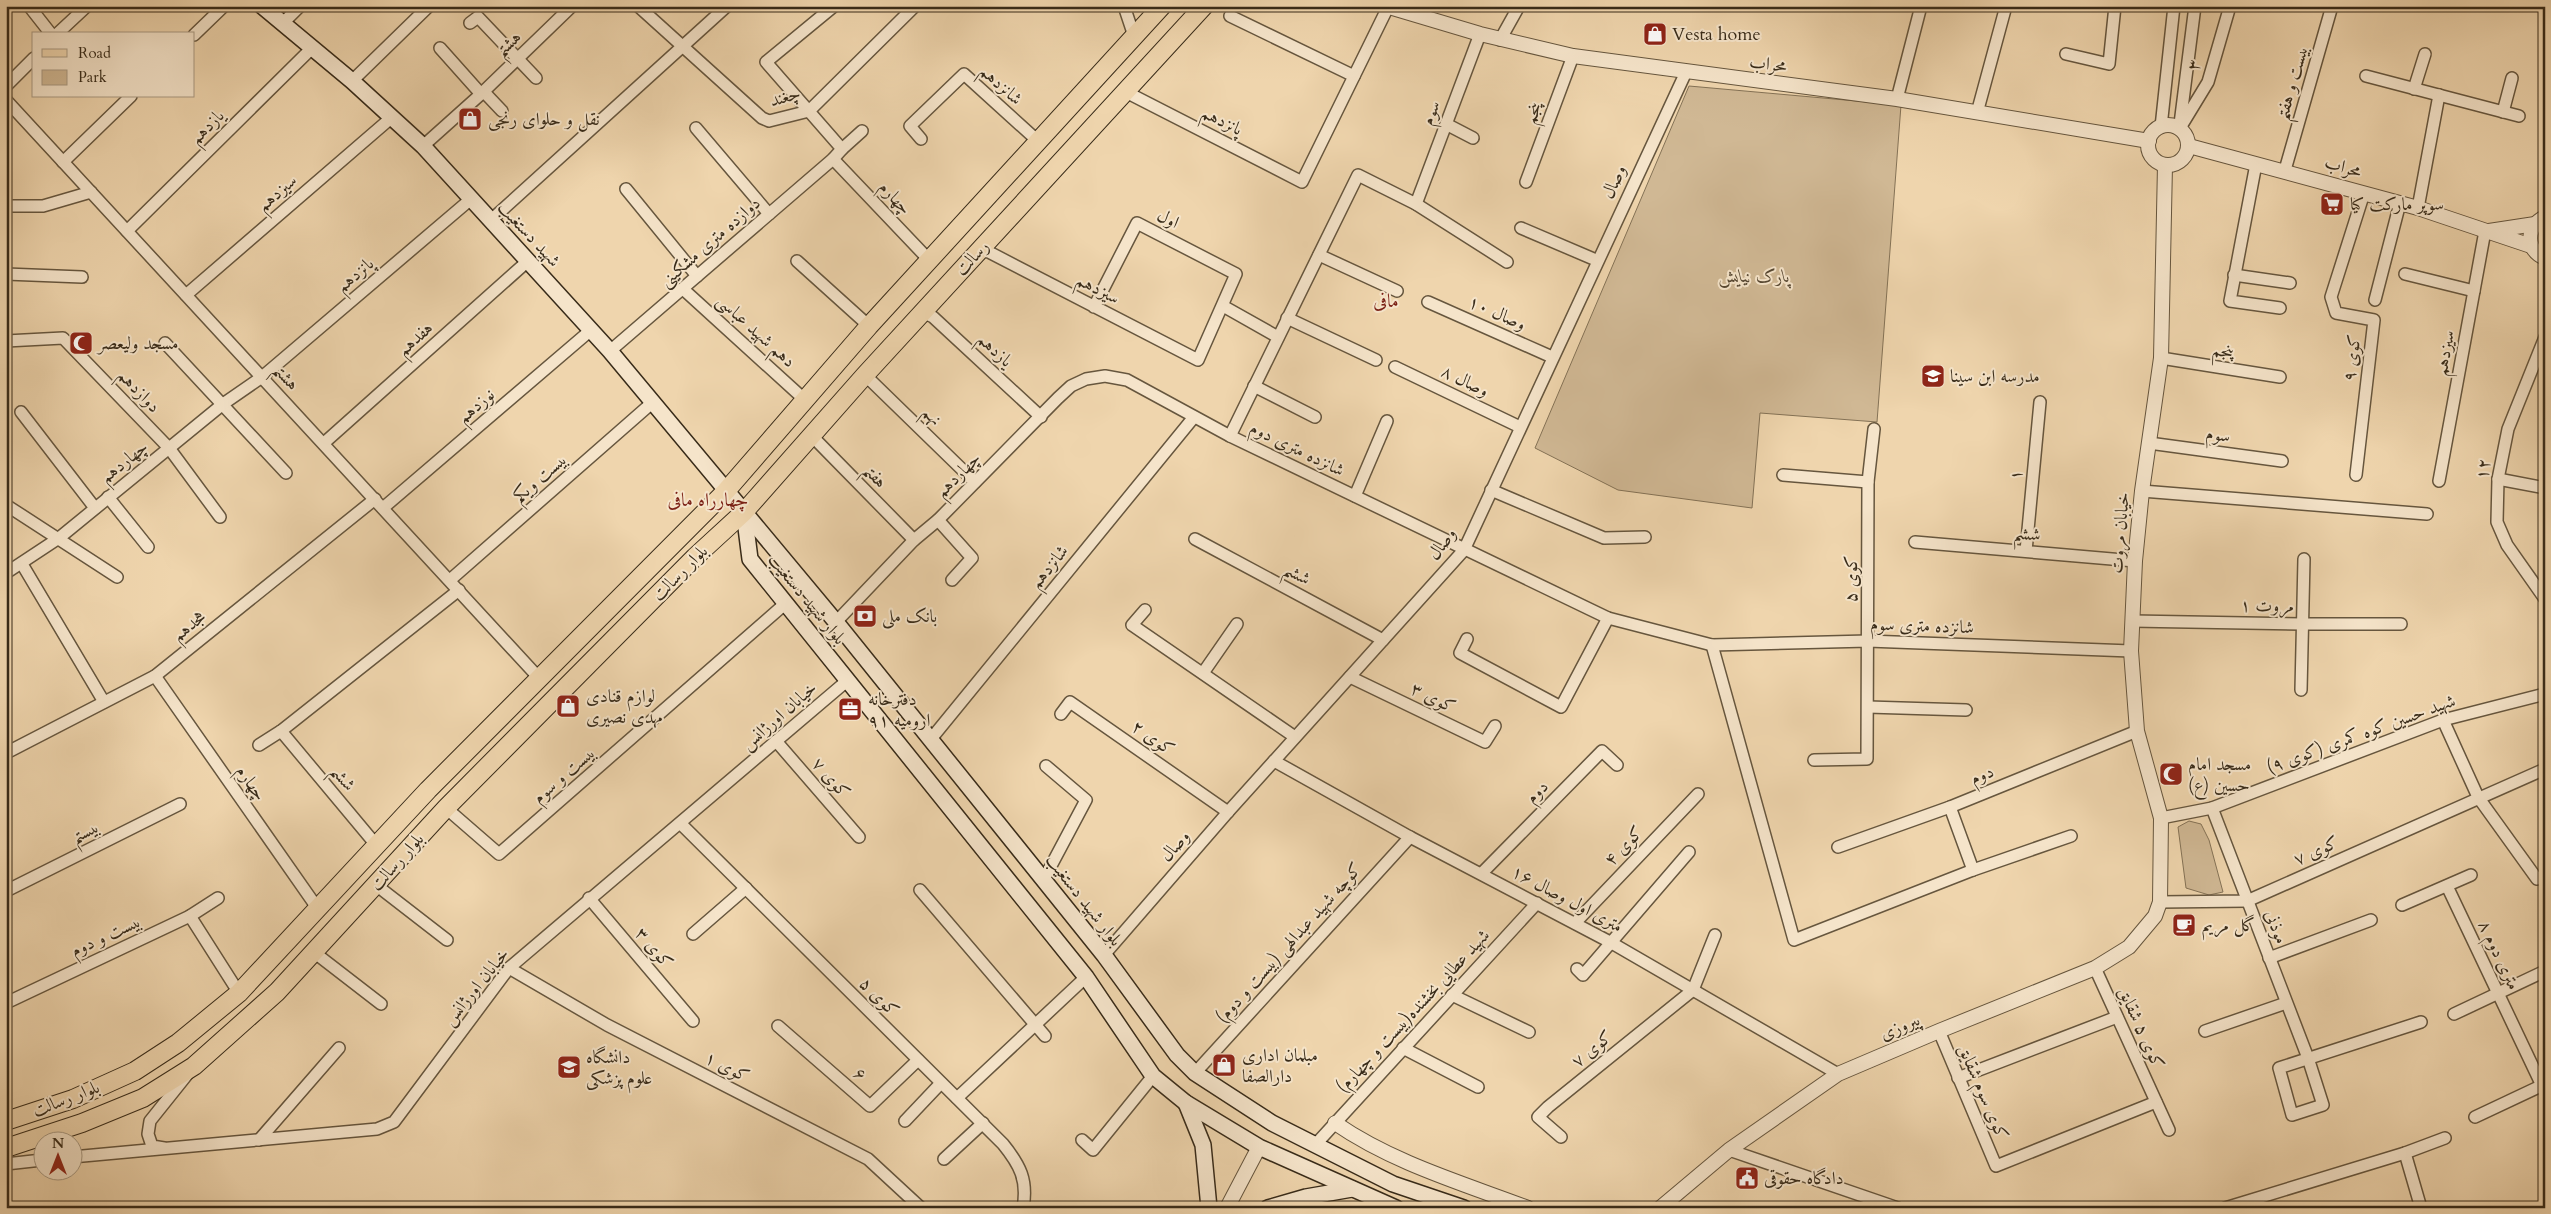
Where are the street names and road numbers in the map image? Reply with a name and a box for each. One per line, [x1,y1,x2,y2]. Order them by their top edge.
street label: هشتم [489,25,530,66]
street label: بیست و هفتم [2269,43,2319,125]
street label: محراب [1748,49,1788,79]
street label: ۳ [2181,56,2207,74]
street label: شانزدهم [971,59,1028,114]
street label: چغند [766,80,804,114]
street label: سوم [1415,97,1450,130]
street label: پنجم [1518,98,1553,129]
street label: پانزدهم [1195,100,1248,146]
street label: یازدهم [184,103,234,153]
street label: محراب [2321,150,2365,184]
street label: وصال [1595,161,1633,203]
street label: سیزدهم [252,169,305,220]
street label: چهارم [871,175,917,223]
street label: دوازده متری مشکینی [654,191,766,293]
street label: شهید دستغیب [492,196,566,272]
street label: اول [1153,203,1184,235]
street label: رسالت [949,235,995,281]
street label: پانزدهم [331,251,383,301]
street label: سیزدهم [1070,267,1124,314]
street label: دهم شهید عباسی [708,289,801,376]
street label: وصال ۱۰ [1464,289,1530,337]
street label: هفدهم [391,316,441,365]
street label: یازدهم [969,327,1019,377]
street label: سیزدهم [2429,328,2465,378]
street label: کوی ۹ [2337,333,2367,383]
street label: پنجم [2210,337,2237,369]
street label: هشتم [263,358,305,399]
street label: وصال ۸ [1437,359,1493,403]
street label: دوازدهم [109,364,166,421]
street label: نوزدهم [452,383,503,432]
street label: نهم [914,400,948,434]
street label: شانزده متری دوم [1244,415,1349,485]
street label: سوم [2204,421,2232,452]
street label: چهاردهم [94,435,156,492]
street label: چهاردهم [929,446,989,506]
street label: بیست ویکم [507,447,575,512]
street label: ۱۲ [2469,457,2497,481]
street label: هفتم [854,458,893,497]
street label: ۱ [2003,469,2029,481]
street label: خیابان مروت [2104,491,2136,575]
street label: ششم [2012,520,2042,553]
street label: وصال [1422,523,1462,565]
street label: بلوار رسالت [646,539,714,607]
street label: شانزدهم [1024,540,1077,597]
street label: بلوار شهید دستغیب [762,548,852,650]
street label: کوی ۵ [1839,555,1864,603]
street label: ششم [1277,557,1315,596]
street label: مروت ۱ [2240,593,2294,619]
street label: هجدهم [167,604,214,651]
street label: شانزده متری سوم [1870,612,1974,643]
street label: خیابان اورژانس [735,676,823,756]
street label: کوی ۳ [1406,676,1460,720]
street label: شهید حسین کوه کمری (کوی ۹) [2263,688,2459,780]
street label: کوی ۲ [1126,714,1180,762]
street label: بیست و سوم [527,741,603,812]
street label: کوی ۷ [806,752,856,804]
street label: دوم [1966,759,1999,794]
street label: چهارم [227,760,272,808]
street label: ششم [321,760,361,800]
street label: دوم [1520,775,1556,811]
street label: بیستم [66,814,106,854]
street label: کوی ۴ [1599,820,1649,872]
street label: وصال [1154,825,1196,867]
street label: بلوار رسالت [364,828,430,896]
street label: کوی ۷ [2289,830,2343,872]
street label: بلوار شهید دستغیب [1040,848,1128,952]
street label: کوچه شهید عبدالهی (بیست و دوم) [1210,857,1370,1031]
street label: ۱۶ متری اول وصال [1507,859,1627,939]
street label: موذنی [2258,906,2294,948]
street label: بیست و دوم [67,909,147,966]
street label: ۸ متری دوم [2469,916,2526,995]
street label: کوی ۳ [629,922,679,974]
street label: شهید عطایی بخشنده(بیست و چهارم) [1330,924,1498,1100]
street label: خیابان اورژانس [437,943,515,1031]
street label: کوی ۵ [853,971,905,1023]
street label: کوی ۵ شقایق [2112,983,2170,1073]
street label: پیروزی [1876,1007,1925,1047]
street label: کوی ۷ [1566,1024,1618,1074]
street label: کوی سوم شقایق [1949,1040,2014,1145]
street label: کوی ۱ [700,1045,754,1089]
street label: ۶ [848,1061,872,1087]
street label: بلوار رسالت [29,1075,103,1123]

